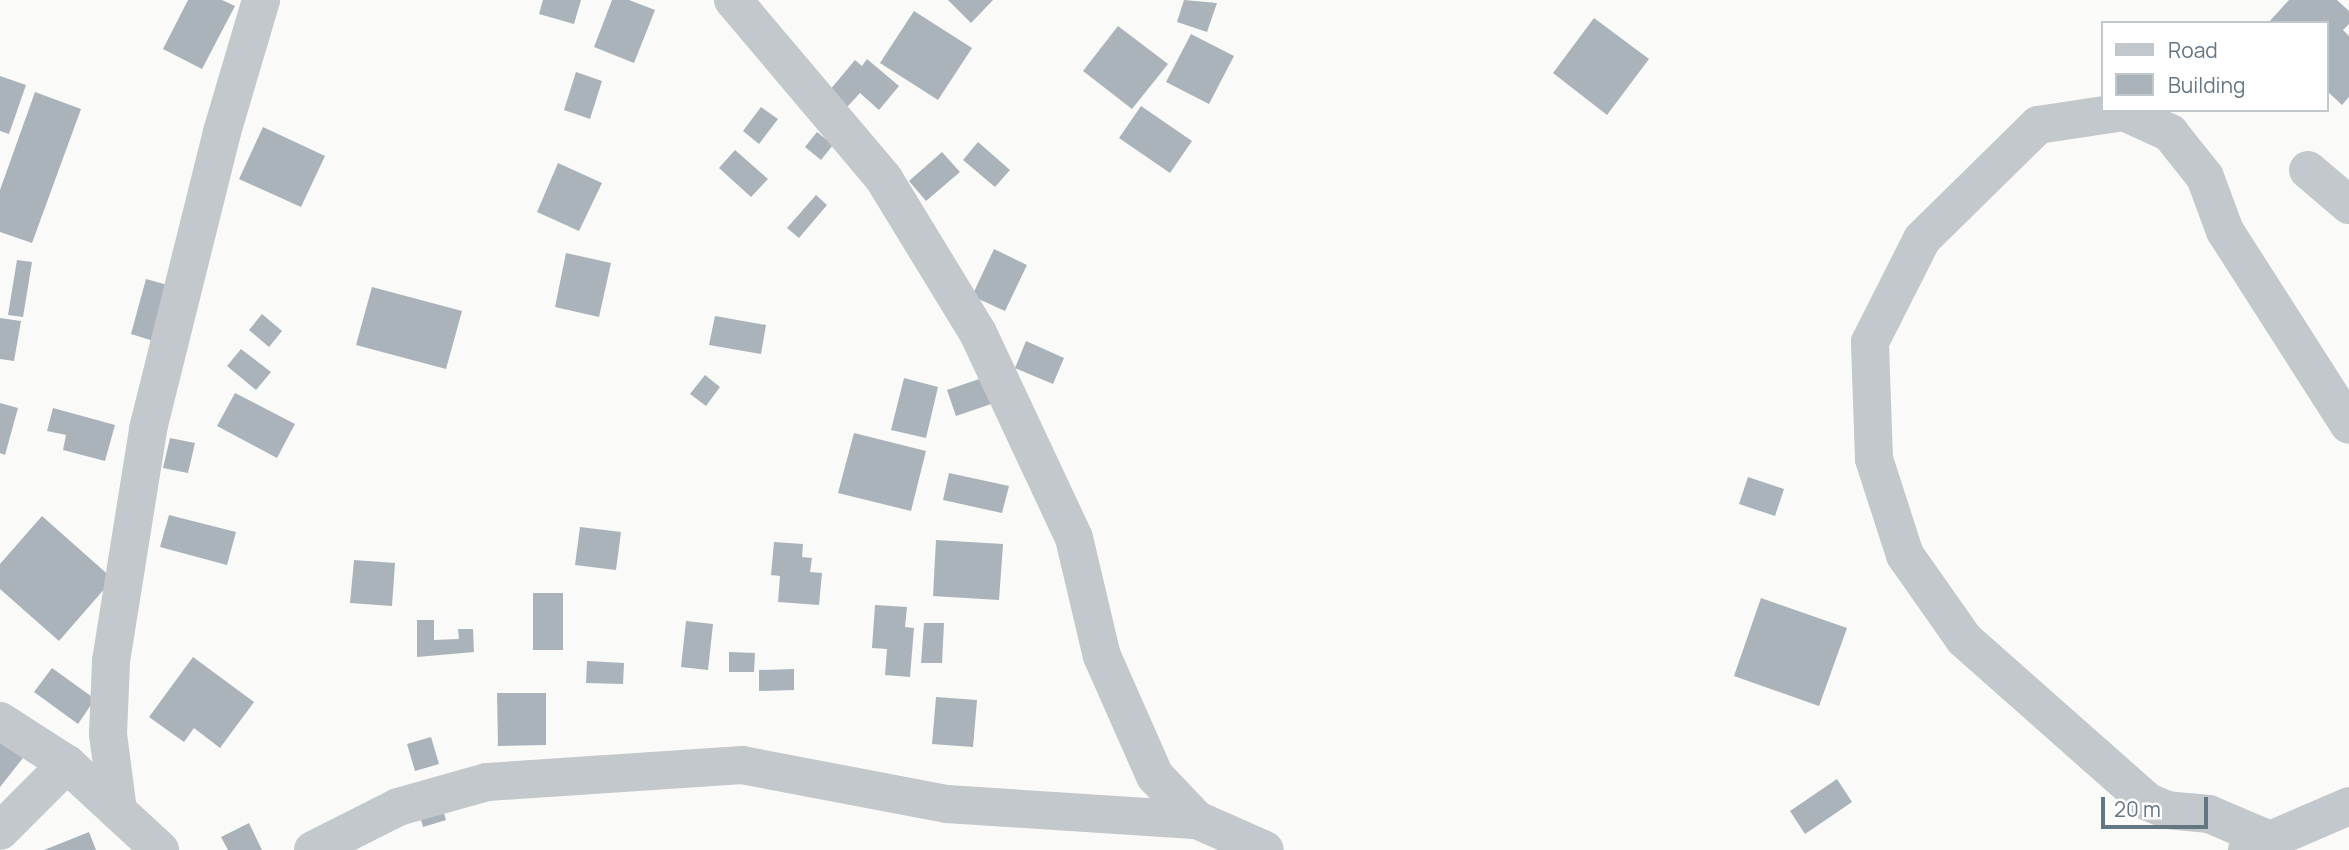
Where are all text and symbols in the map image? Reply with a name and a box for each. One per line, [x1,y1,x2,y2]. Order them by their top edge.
legend [2100,21,2328,112]
text: Road [2168,36,2218,64]
text: Building [2168,71,2245,99]
scale bar [2104,784,2211,828]
text: 20 m [2114,795,2161,823]

